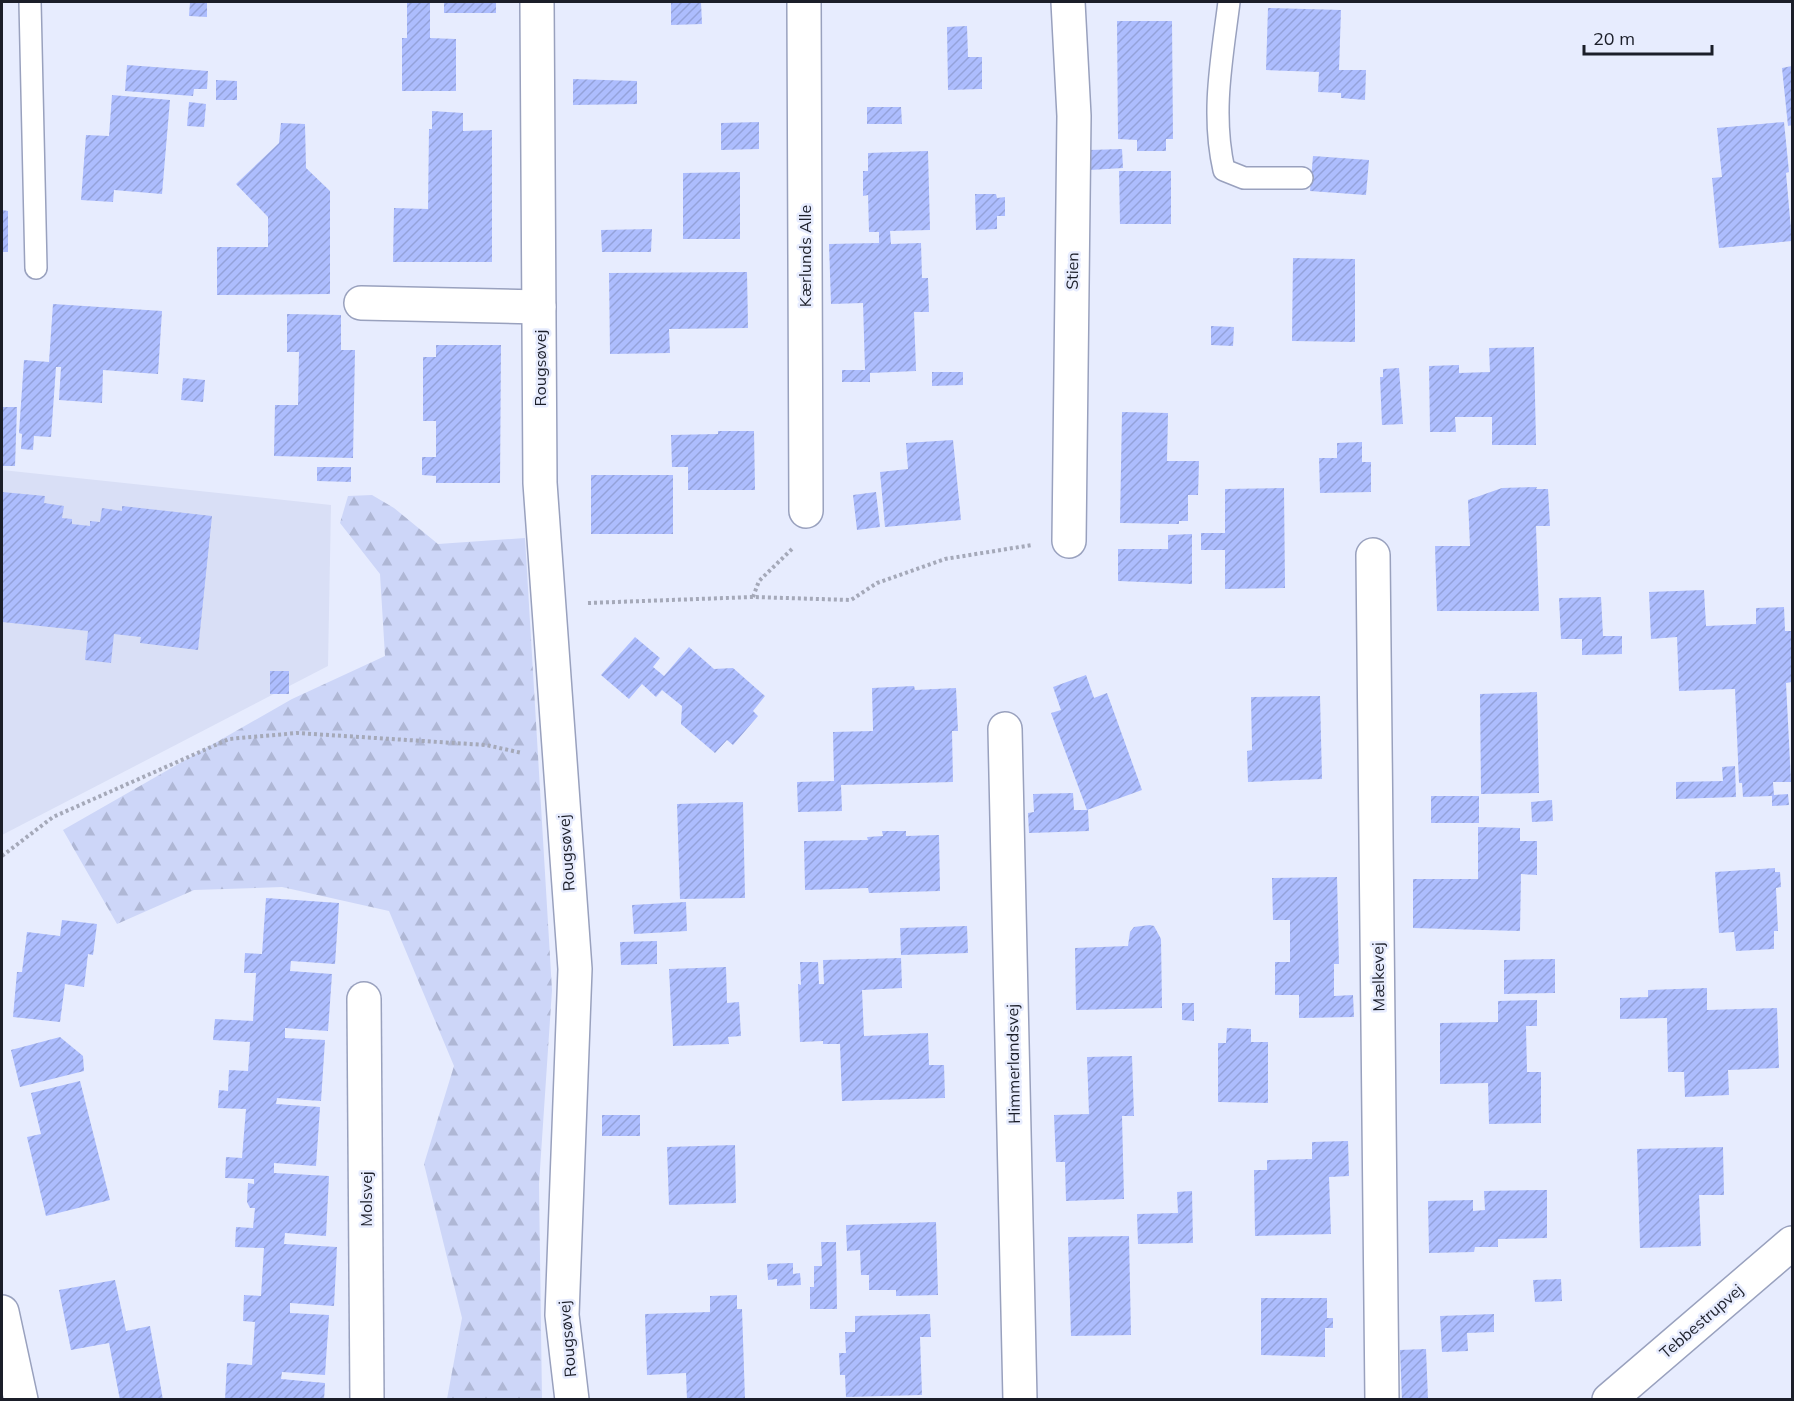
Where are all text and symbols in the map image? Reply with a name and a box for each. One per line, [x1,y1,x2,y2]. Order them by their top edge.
scale bar [1584,18,1712,56]
text: 20 m [1593,27,1635,50]
street label: Kærlunds Alle [795,205,815,307]
street label: Stien [1062,252,1082,290]
street label: Rougsøvej [530,330,550,406]
street label: Rougsøvej [553,814,579,892]
street label: Mælkevej [1367,942,1389,1012]
street label: Himmerlandsvej [1002,1004,1024,1124]
street label: Molsvej [356,1171,376,1227]
street label: Tebbestrupvej [1655,1279,1747,1363]
street label: Rougsøvej [554,1300,580,1378]

